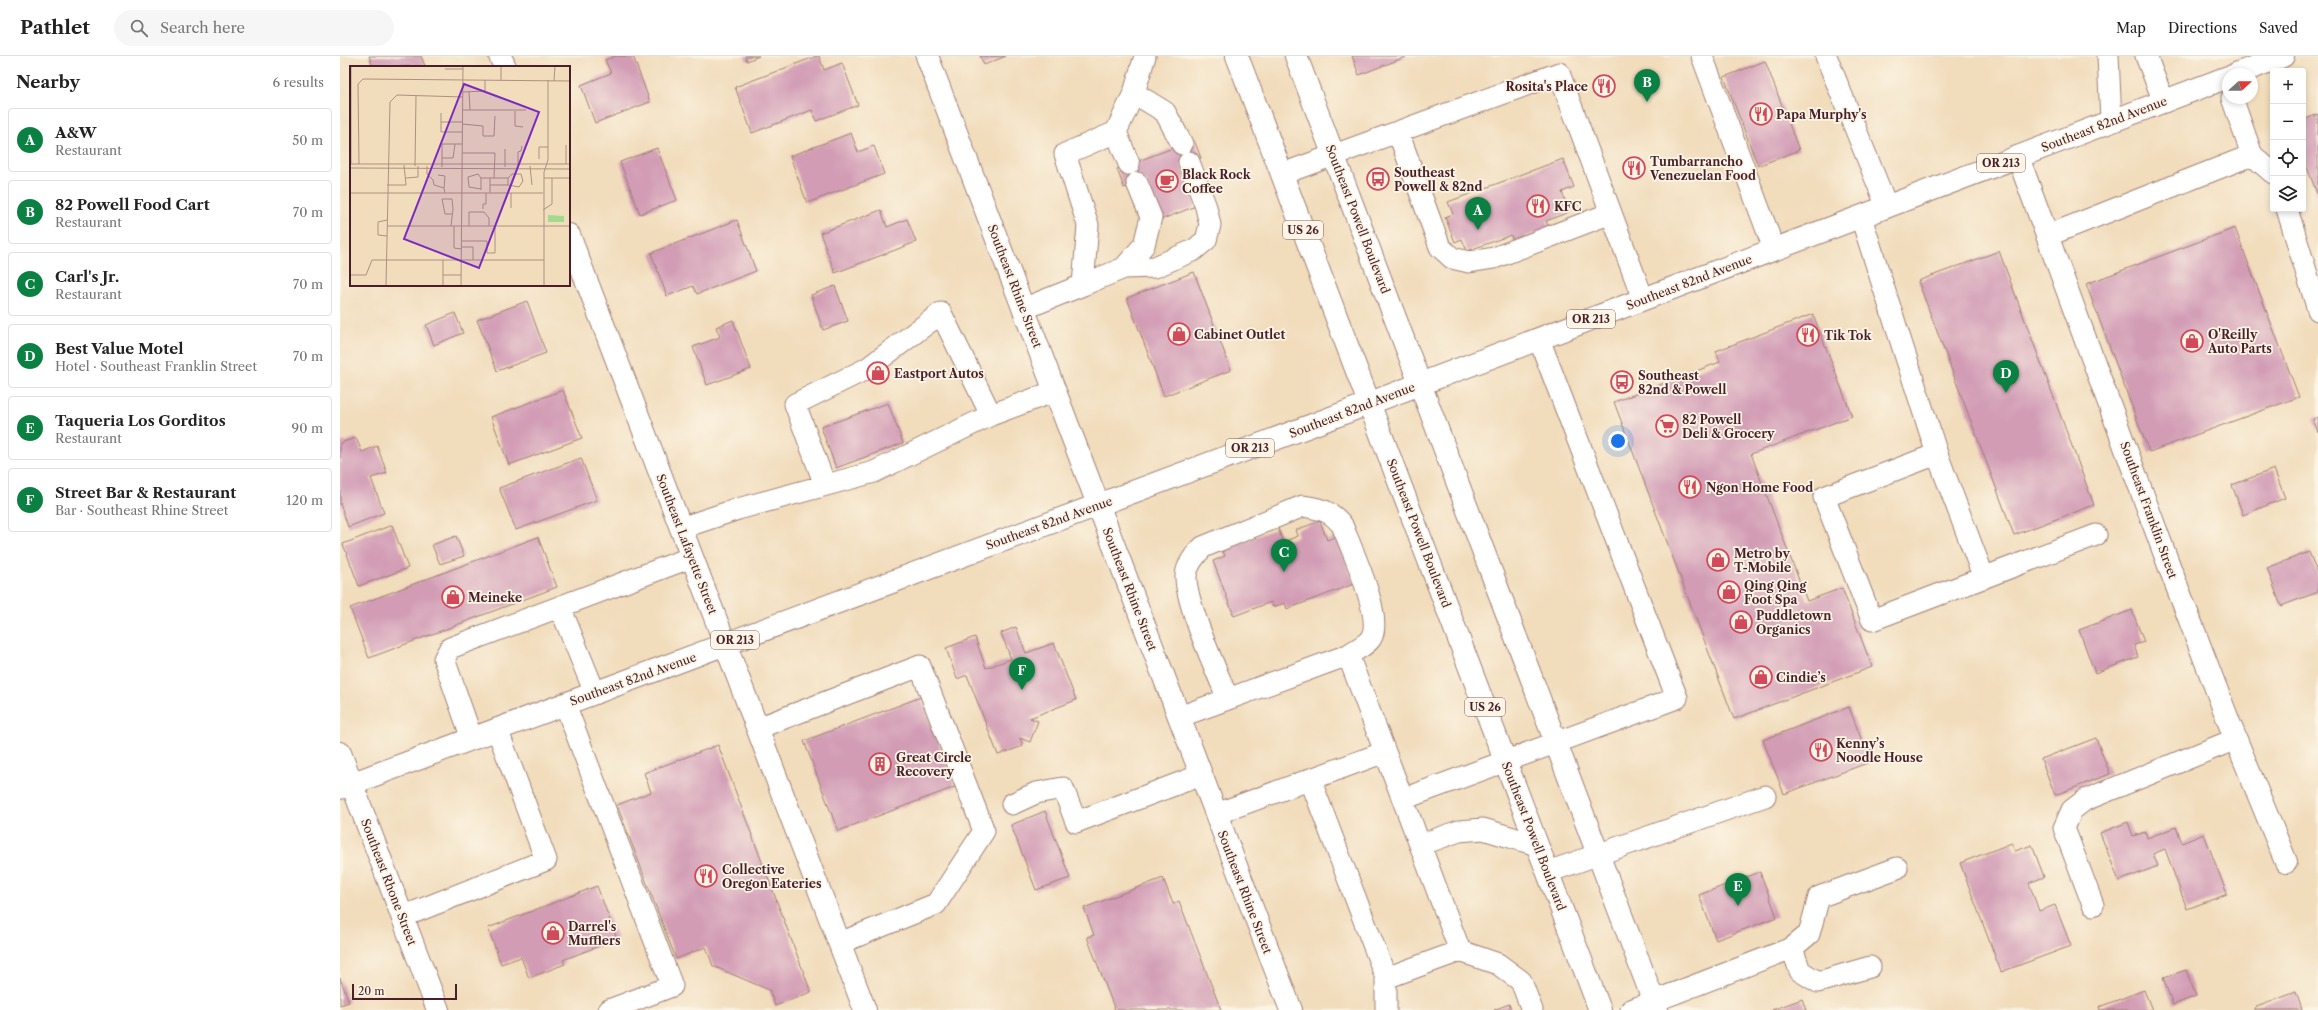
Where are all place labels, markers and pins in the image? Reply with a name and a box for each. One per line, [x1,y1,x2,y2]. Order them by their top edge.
pin: B [1634,69,1660,102]
restaurant icon: Rosita's Place [1591,73,1617,99]
place label: Rosita's Place [1506,79,1588,94]
restaurant icon: Papa Murphy's [1748,101,1774,127]
place label: Papa Murphy's [1776,107,1867,122]
place label: Tumbarrancho Venezuelan Food [1649,154,1756,183]
restaurant icon: Tumbarrancho Venezuelan Food [1621,155,1647,181]
place label: Southeast Powell & 82nd [1394,165,1483,194]
bus stop icon: Southeast Powell & 82nd [1365,166,1391,192]
place label: Black Rock Coffee [1182,167,1252,196]
cafe icon: Black Rock Coffee [1154,168,1180,194]
restaurant icon: KFC [1525,193,1551,219]
pin: A [1465,197,1491,230]
place label: KFC [1554,199,1581,214]
shop icon: Cabinet Outlet [1166,321,1192,347]
restaurant icon: Tik Tok [1795,322,1821,348]
place label: Cabinet Outlet [1194,327,1285,342]
place label: O'Reilly Auto Parts [2207,327,2272,356]
place label: Tik Tok [1824,328,1872,343]
shop icon: O'Reilly Auto Parts [2179,328,2205,354]
shop icon: Eastport Autos [865,360,891,386]
pin: D [1993,360,2019,393]
place label: Eastport Autos [894,366,984,381]
place label: Southeast 82nd & Powell [1638,368,1727,397]
bus stop icon: Southeast 82nd & Powell [1609,369,1635,395]
place label: 82 Powell Deli & Grocery [1682,412,1775,441]
supermarket icon: 82 Powell Deli & Grocery [1654,413,1680,439]
restaurant icon: Ngon Home Food [1677,474,1703,500]
place label: Ngon Home Food [1706,480,1813,495]
pin: C [1271,539,1297,572]
place label: Metro by T-Mobile [1734,546,1791,575]
shop icon: Metro by T-Mobile [1705,547,1731,573]
place label: Qing Qing Foot Spa [1744,578,1808,607]
shop icon: Qing Qing Foot Spa [1716,579,1742,605]
shop icon: Meineke [440,584,466,610]
place label: Meineke [468,590,522,605]
place label: Puddletown Organics [1756,608,1832,637]
shop icon: Puddletown Organics [1728,609,1754,635]
pin: F [1009,657,1035,690]
shop icon: Cindie’s [1748,664,1774,690]
place label: Cindie’s [1776,670,1826,685]
place label: Kenny’s Noodle House [1836,736,1923,765]
restaurant icon: Kenny’s Noodle House [1808,737,1834,763]
place label: Great Circle Recovery [896,750,972,779]
building icon: Great Circle Recovery [867,751,893,777]
place label: Collective Oregon Eateries [722,862,822,891]
restaurant icon: Collective Oregon Eateries [693,863,719,889]
pin: E [1725,873,1751,906]
place label: Darrel's Mufflers [568,919,621,948]
shop icon: Darrel's Mufflers [540,920,566,946]

